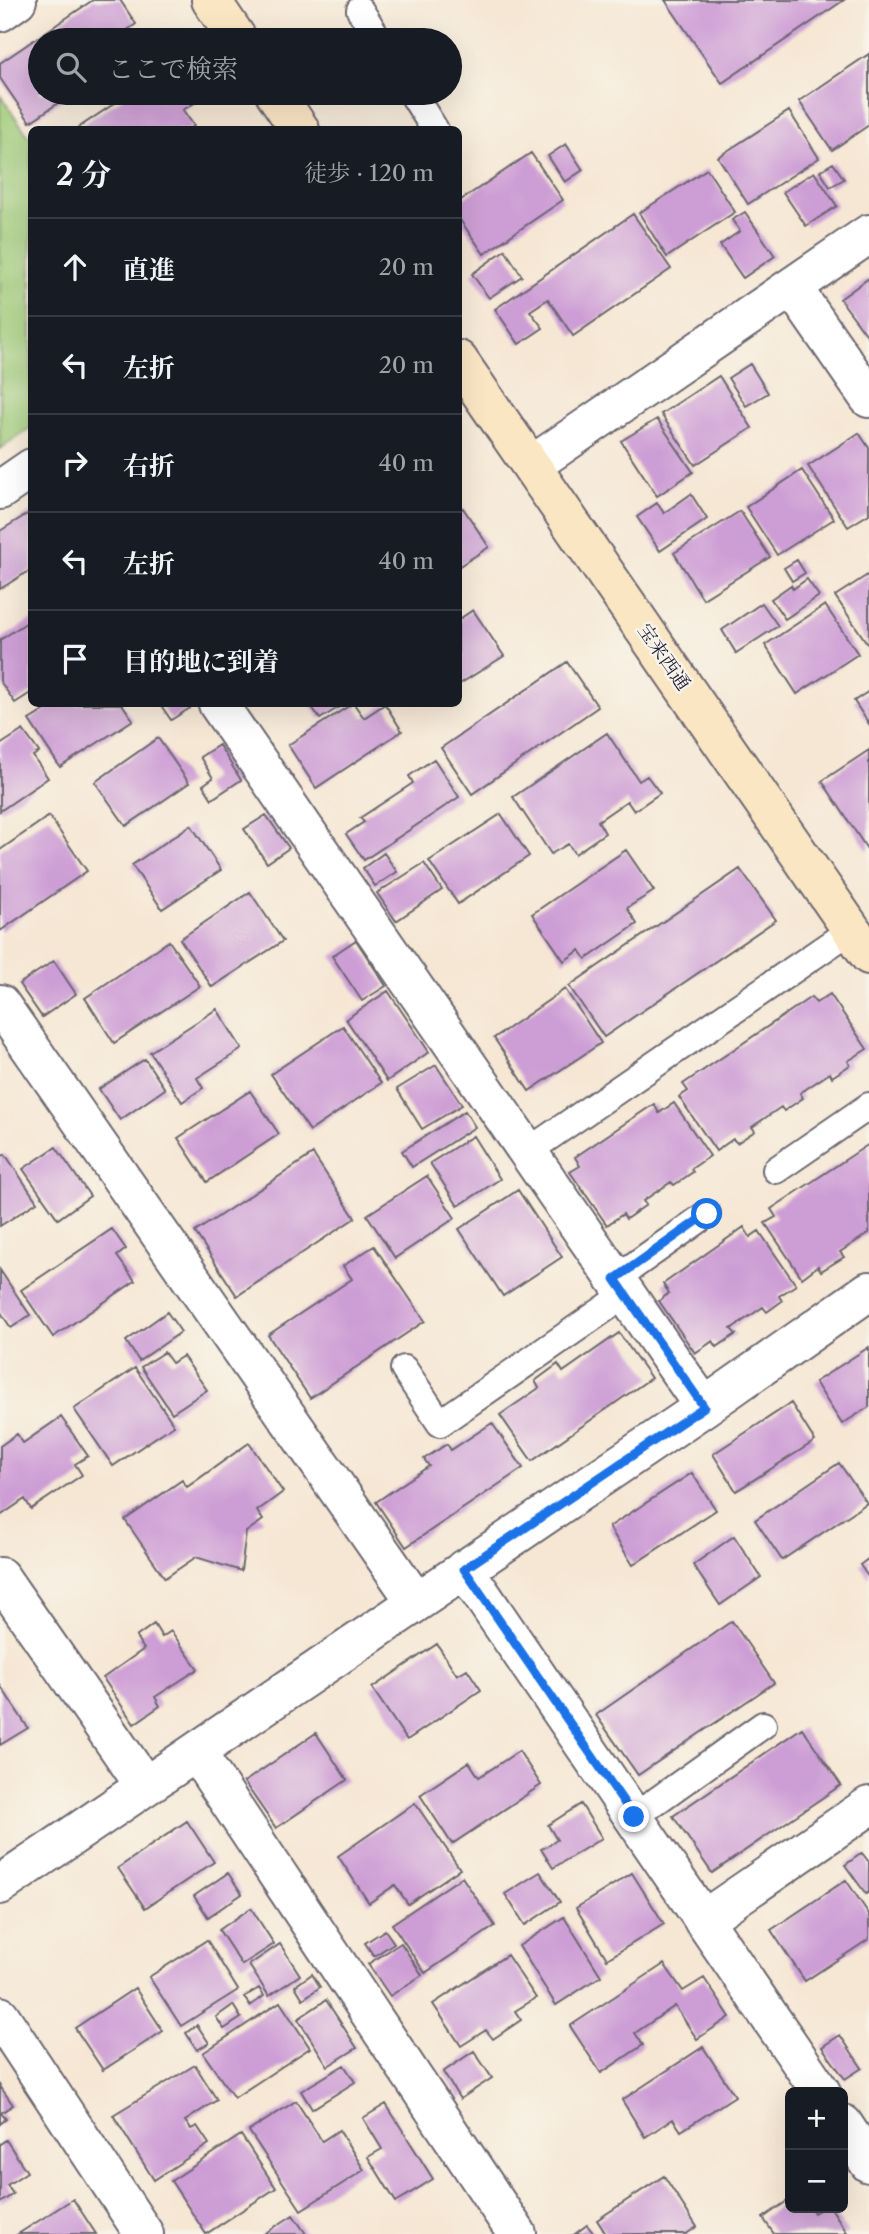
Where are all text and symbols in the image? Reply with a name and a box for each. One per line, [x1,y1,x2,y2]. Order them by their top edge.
search box [28,28,462,105]
icon: search [52,48,90,86]
text: ここで検索 [108,53,238,85]
text: 2 分 [56,156,111,193]
text: 徒歩 · 120 m [304,159,434,187]
icon: ahead [56,248,94,286]
text: 20 m [379,253,434,281]
text: 直進 [123,254,175,286]
icon: left [56,346,94,384]
text: 20 m [379,351,434,379]
text: 左折 [123,352,175,384]
icon: right [56,444,94,482]
text: 40 m [379,449,434,477]
text: 右折 [123,450,175,482]
icon: left [56,542,94,580]
text: 40 m [379,547,434,575]
text: 左折 [123,548,175,580]
street label: 宝来西通 [633,619,695,695]
icon: arrive [56,640,94,678]
text: 目的地に到着 [123,646,279,678]
route start [691,1198,722,1229]
route end [618,1801,649,1832]
map controls [785,2087,848,2213]
button: + [785,2087,848,2150]
button: − [785,2150,848,2213]

